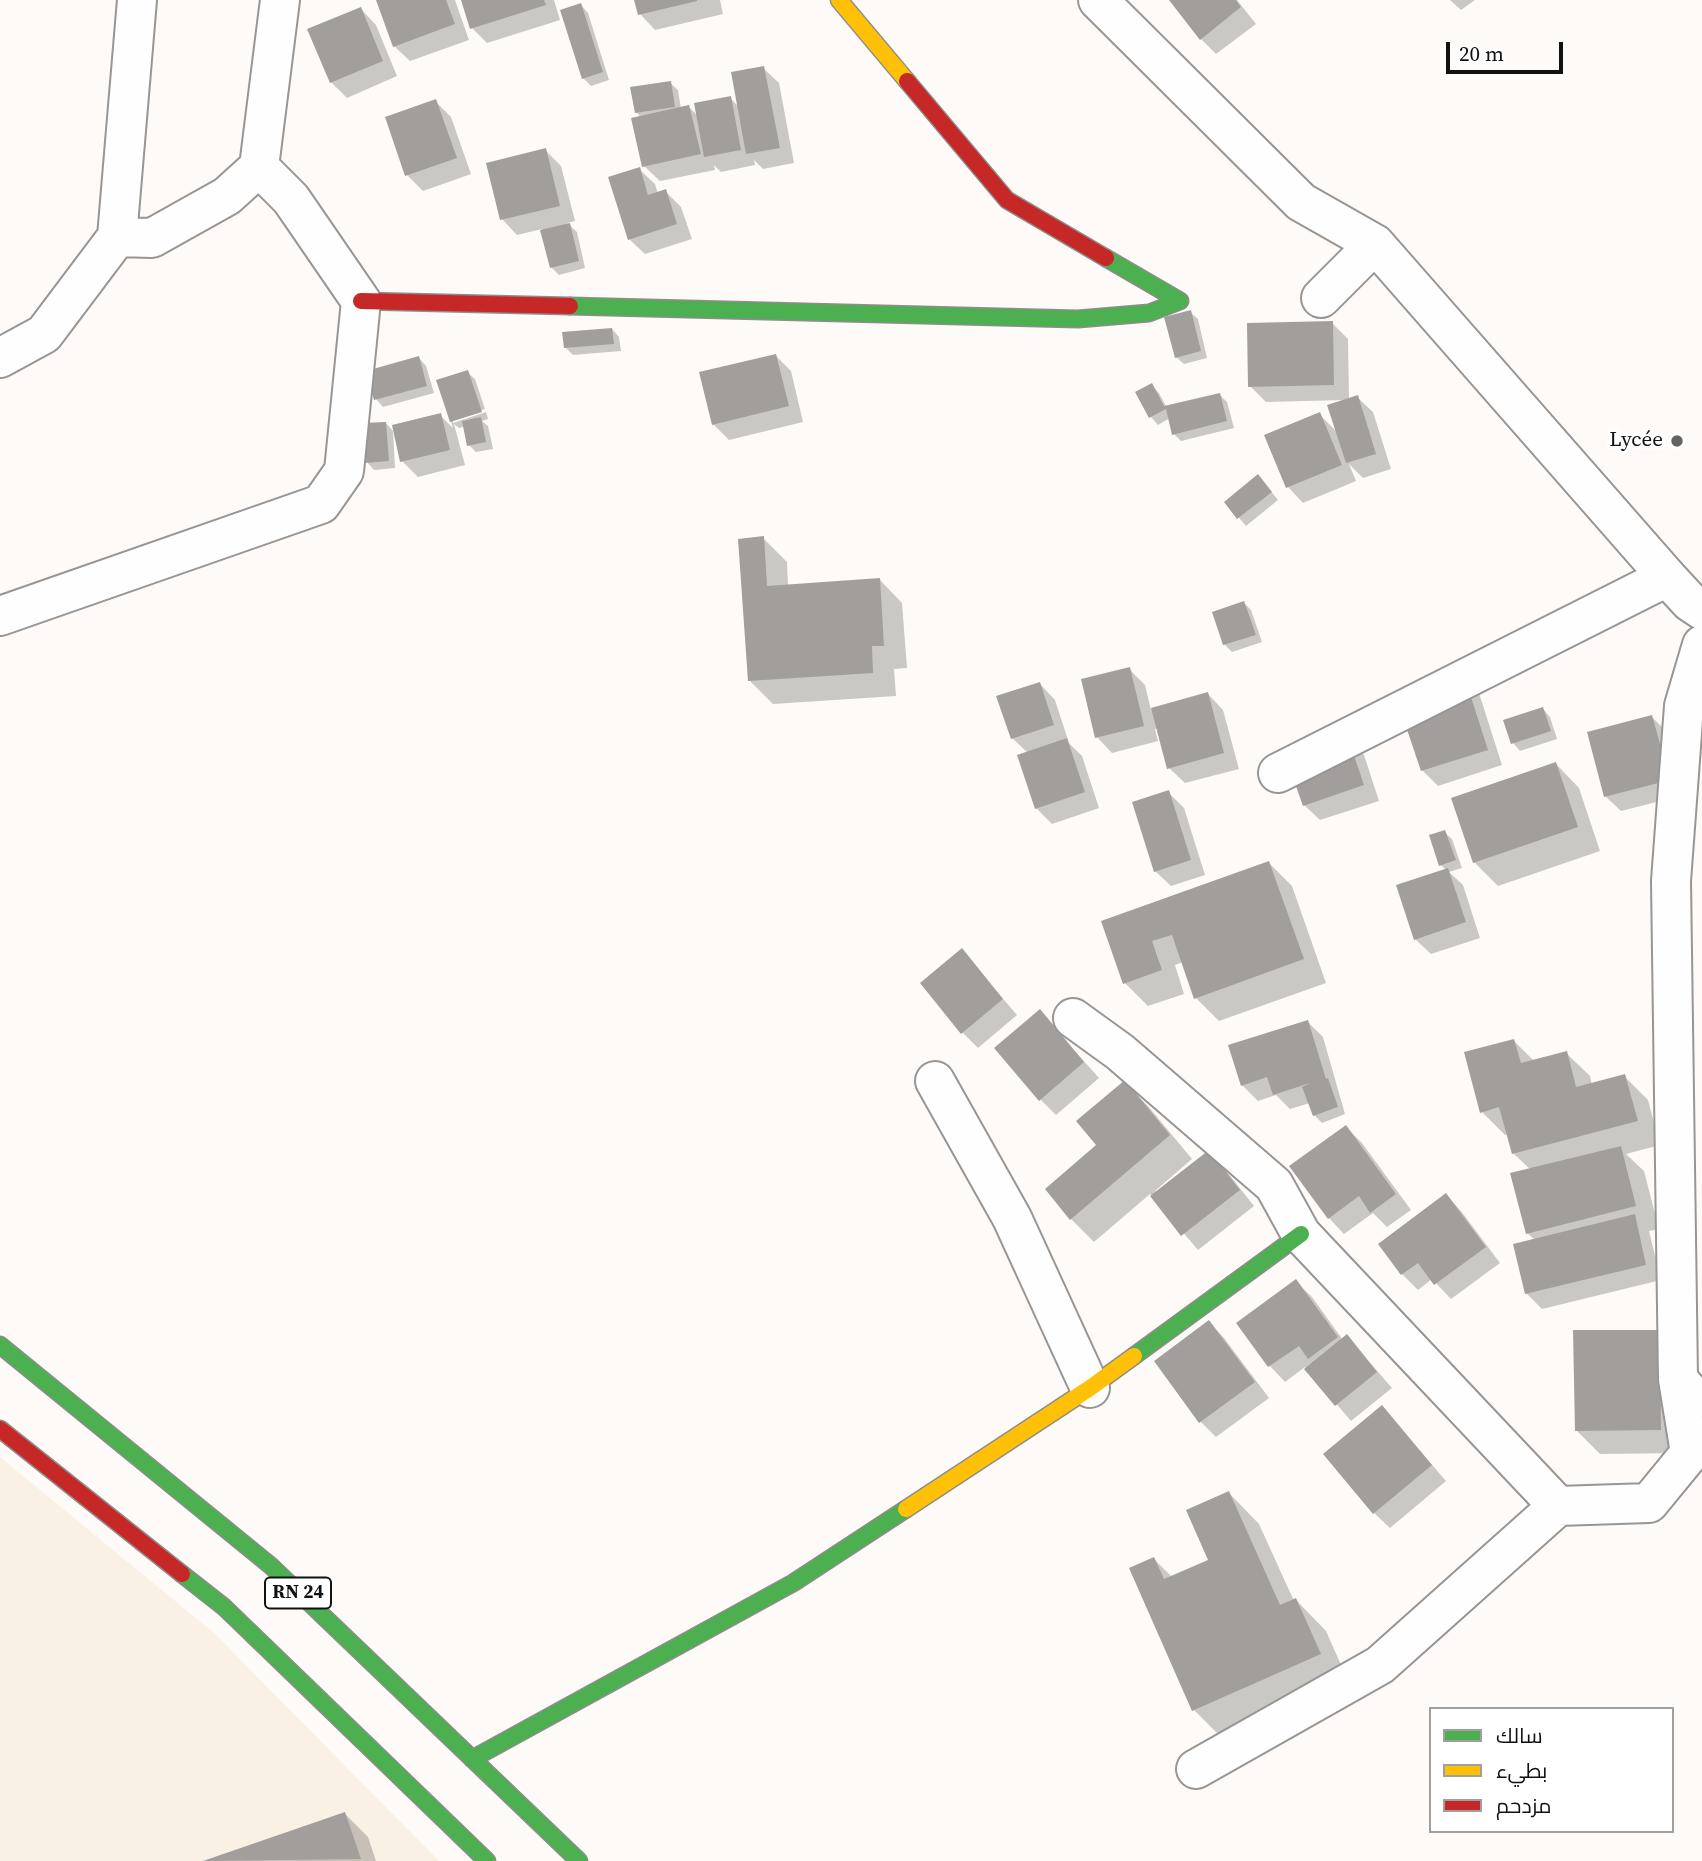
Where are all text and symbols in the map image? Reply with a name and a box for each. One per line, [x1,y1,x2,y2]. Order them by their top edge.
scale bar [1450,28,1567,72]
text: 20 m [1459,39,1504,68]
place label: Lycée [1609,428,1663,454]
marker: Lycée [1669,433,1685,449]
road number: RN 24 [265,1578,331,1609]
legend [1429,1707,1674,1833]
text: سالك [1496,1721,1543,1750]
text: بطيء [1496,1756,1547,1785]
text: مزدحم [1496,1791,1551,1820]

